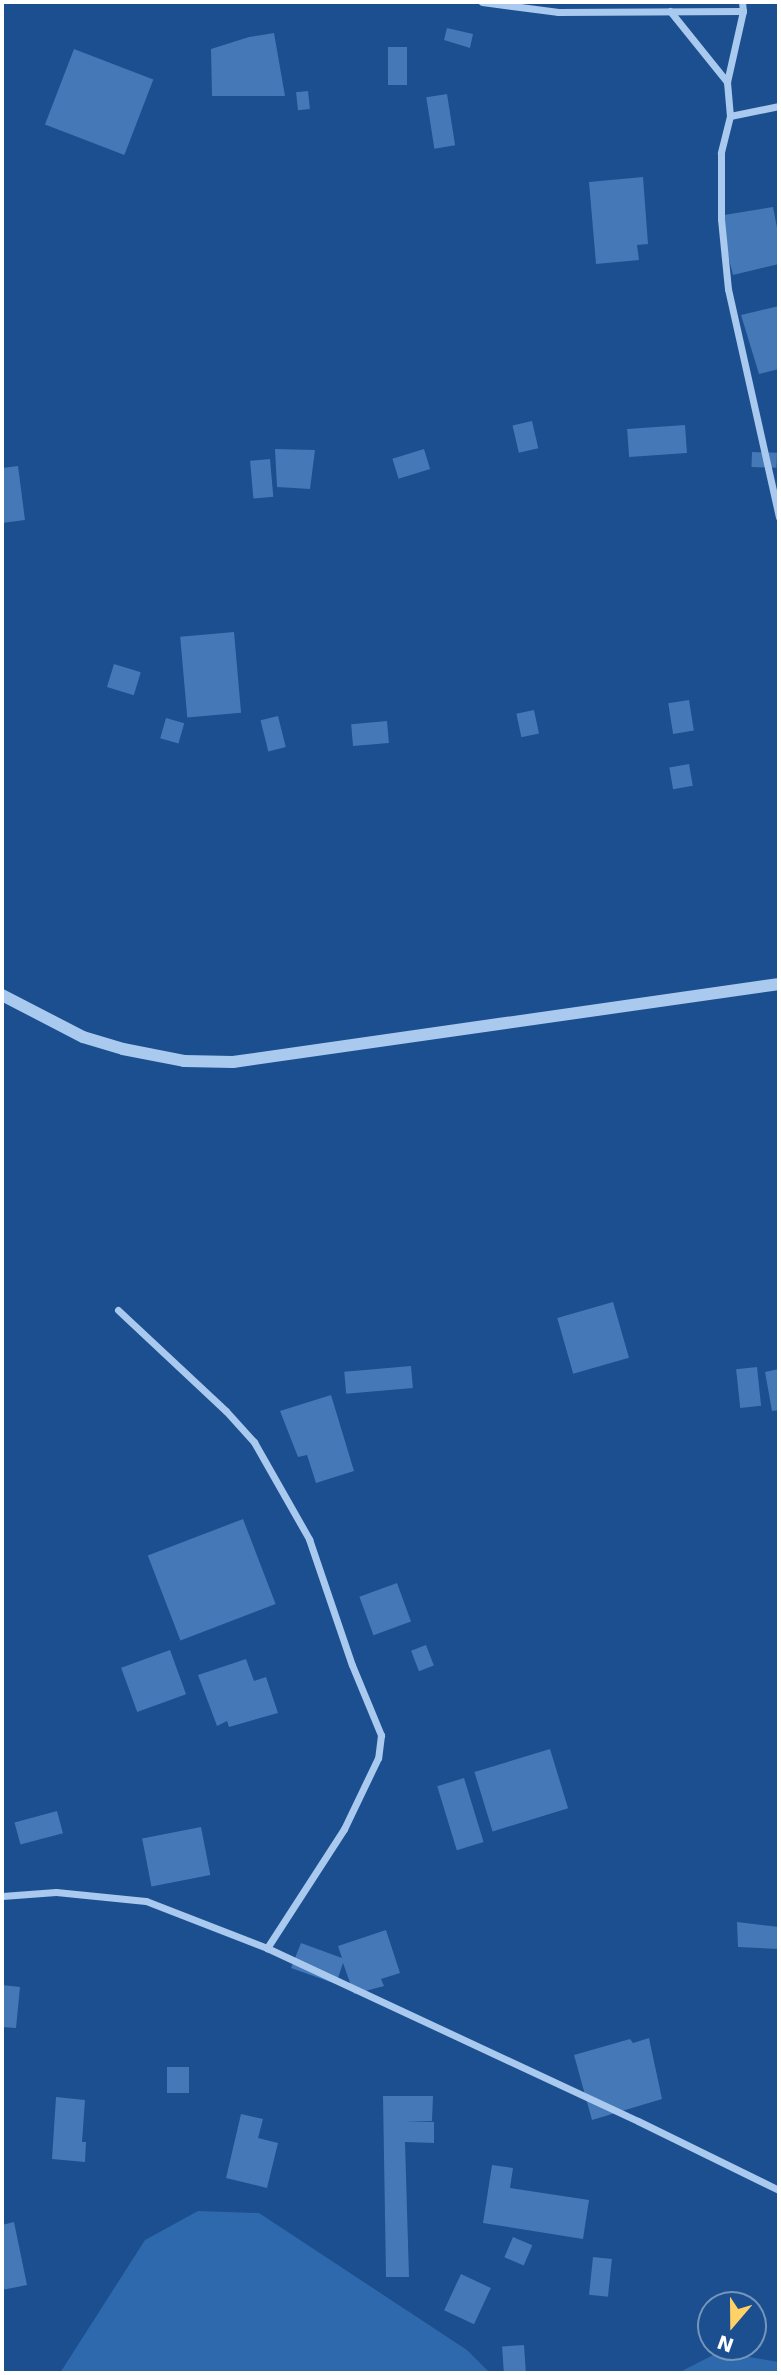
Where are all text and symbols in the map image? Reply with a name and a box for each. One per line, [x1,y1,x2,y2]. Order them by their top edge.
north arrow [697,2291,767,2361]
text: N [714,2331,737,2357]

